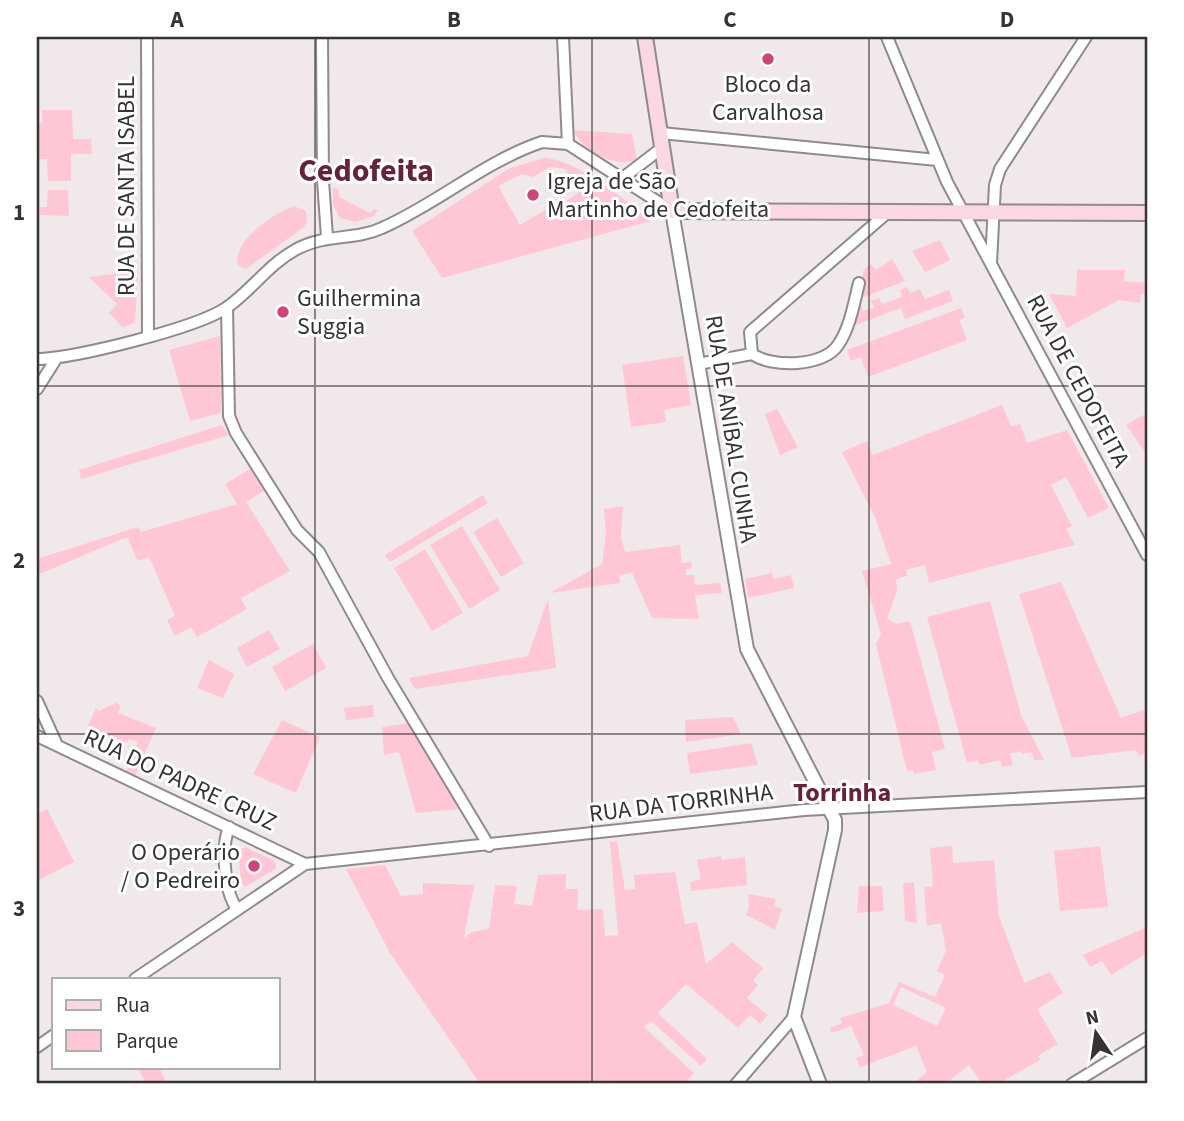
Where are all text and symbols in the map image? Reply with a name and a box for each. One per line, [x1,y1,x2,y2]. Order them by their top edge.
text: A [169,3,184,36]
text: B [447,3,461,36]
text: C [723,3,737,36]
text: D [1000,3,1014,36]
marker: Bloco da Carvalhosa [760,51,776,67]
place label: Bloco da Carvalhosa [712,67,824,130]
street label: RUA DE SANTA ISABEL [109,75,144,296]
district label: Cedofeita [298,148,434,194]
place label: Igreja de São Martinho de Cedofeita [547,164,769,227]
marker: Igreja de São Martinho de Cedofeita [525,187,541,203]
text: 1 [13,196,25,229]
place label: Guilhermina Suggia [297,281,421,344]
street label: RUA DE CEDOFEITA [1018,288,1138,474]
marker: Guilhermina Suggia [275,304,291,320]
street label: RUA DE ANÍBAL CUNHA [696,313,766,545]
text: 2 [13,544,25,577]
street label: RUA DO PADRE CRUZ [78,720,282,840]
street label: RUA DA TORRINHA [587,774,775,832]
district label: Torrinha [793,774,891,811]
place label: O Operário / O Pedreiro [121,835,240,898]
marker: O Operário / O Pedreiro [246,858,262,874]
text: 3 [13,892,25,925]
legend [52,978,280,1068]
text: Rua [116,990,150,1020]
north arrow [1062,998,1132,1068]
text: N [1083,1003,1102,1032]
text: Parque [116,1026,178,1056]

